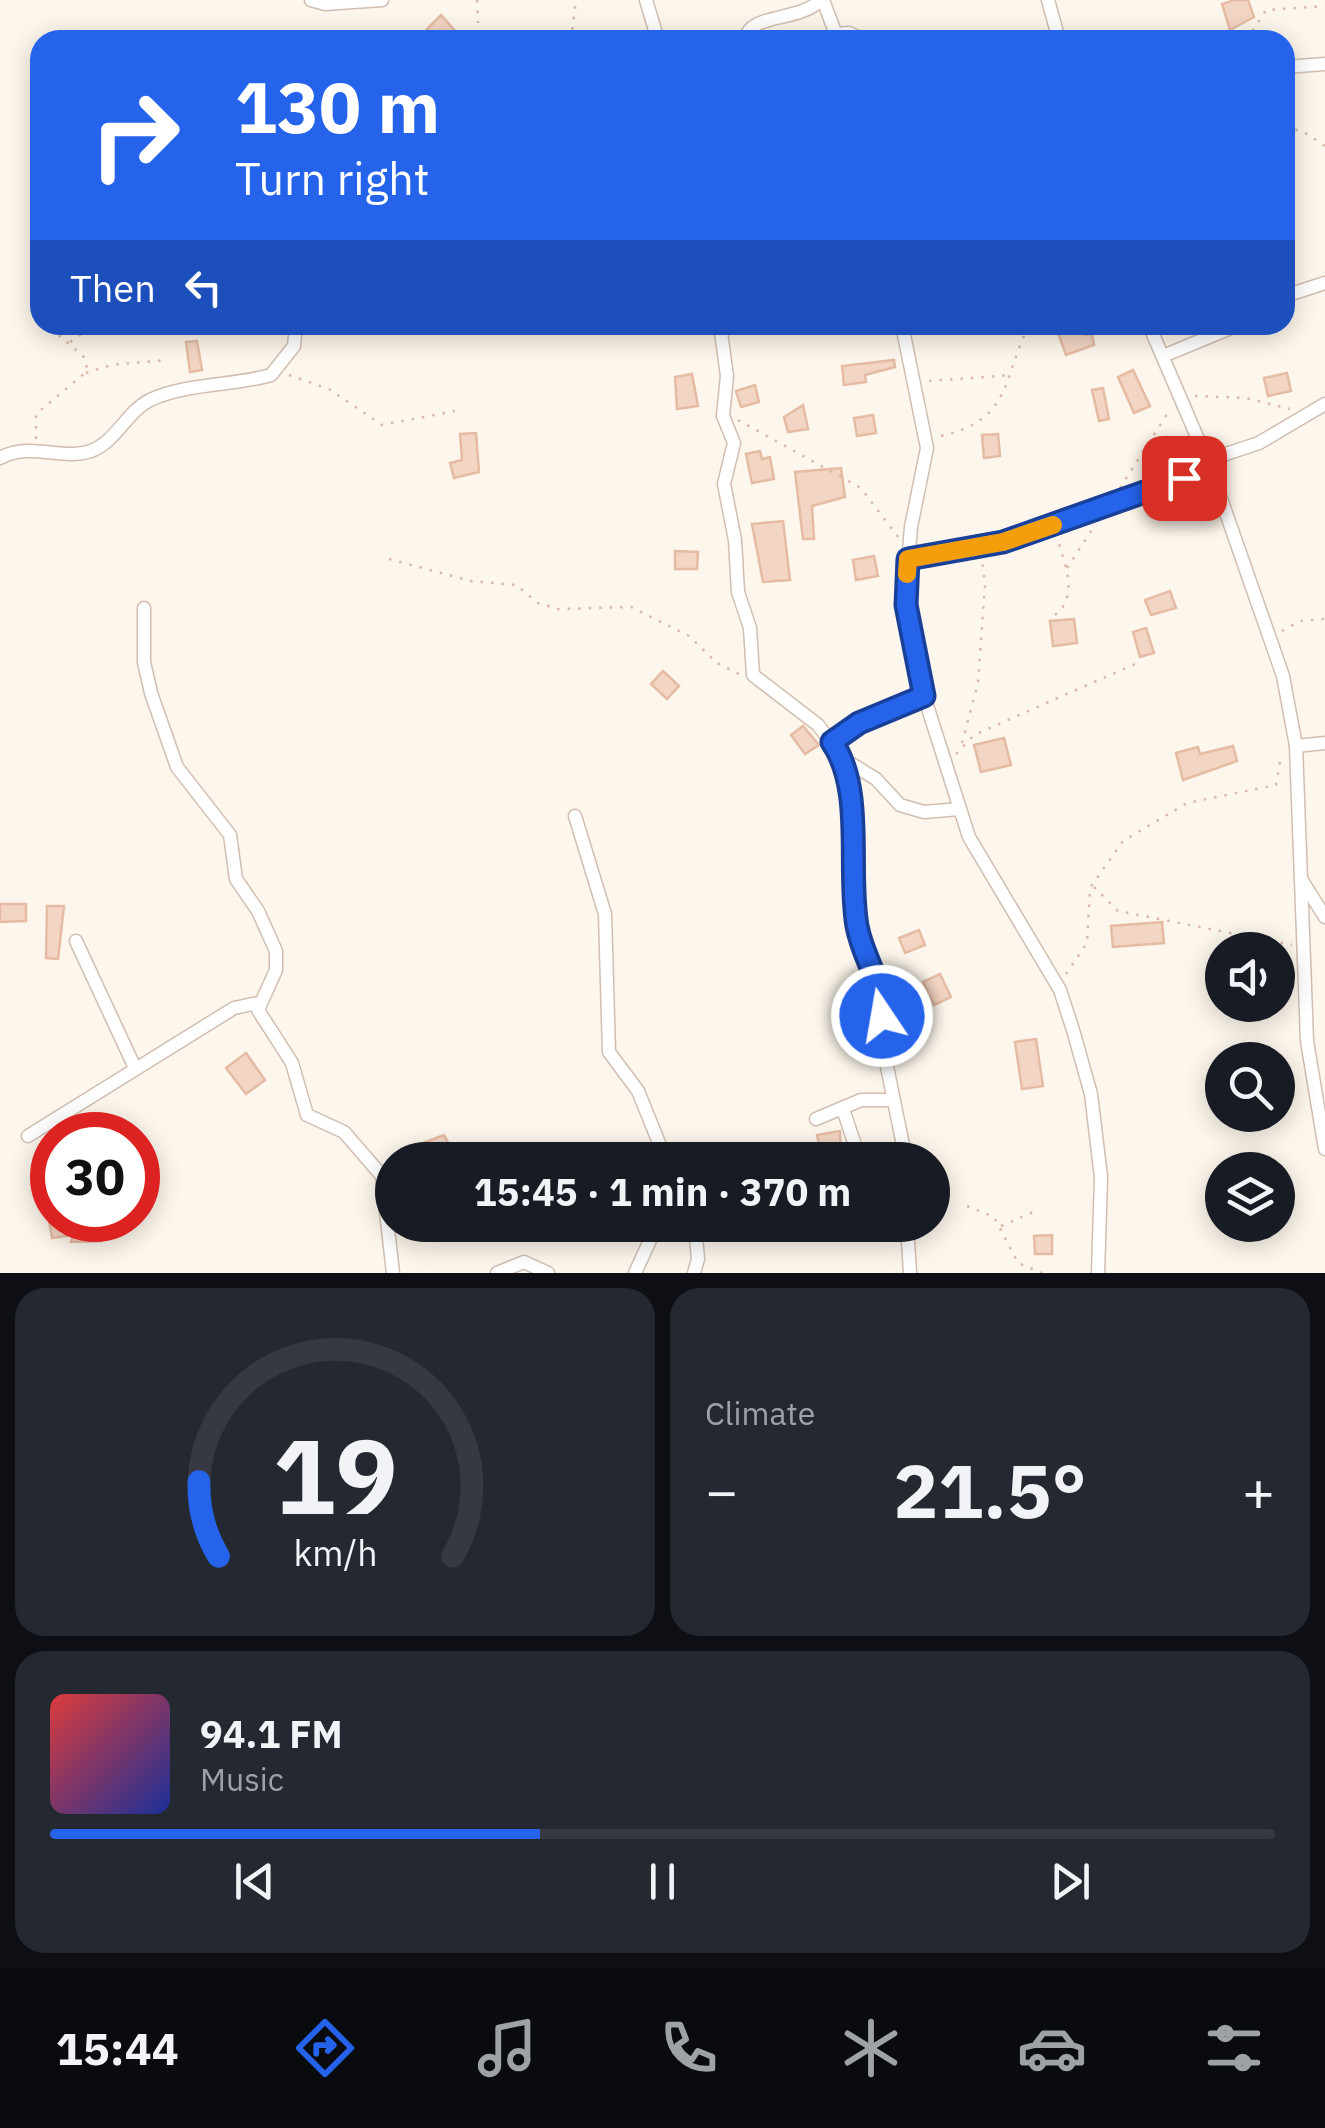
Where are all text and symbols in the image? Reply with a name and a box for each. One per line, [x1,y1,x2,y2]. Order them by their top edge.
text: 130 m [235,61,440,152]
icon: right [70,70,200,200]
text: Turn right [235,149,430,207]
icon: left [176,260,231,315]
text: Then [70,263,156,312]
pin [1142,436,1227,521]
icon: arrive [1157,451,1212,506]
map controls [1205,932,1295,1242]
button: sound [1205,932,1295,1022]
position arrow [830,964,934,1068]
button: search [1205,1042,1295,1132]
speed limit sign: 30 [30,1112,160,1242]
button: layers [1205,1152,1295,1242]
text: 15:45 · 1 min · 370 m [474,1167,851,1216]
text: Climate [705,1392,815,1434]
text: 19 [273,1407,397,1543]
text: 21.5° [893,1441,1087,1539]
text: − [705,1455,738,1526]
text: + [1242,1455,1275,1526]
text: km/h [293,1529,377,1576]
text: 94.1 FM [200,1709,343,1758]
text: Music [200,1758,284,1800]
icon: previous [227,1854,282,1909]
icon: pause [635,1854,690,1909]
icon: next [1043,1854,1098,1909]
icon: directions [290,2013,360,2083]
icon: music [472,2013,542,2083]
icon: phone [654,2013,724,2083]
icon: climate [836,2013,906,2083]
icon: car [1017,2013,1087,2083]
icon: filters [1199,2013,1269,2083]
text: 15:44 [56,2019,179,2077]

